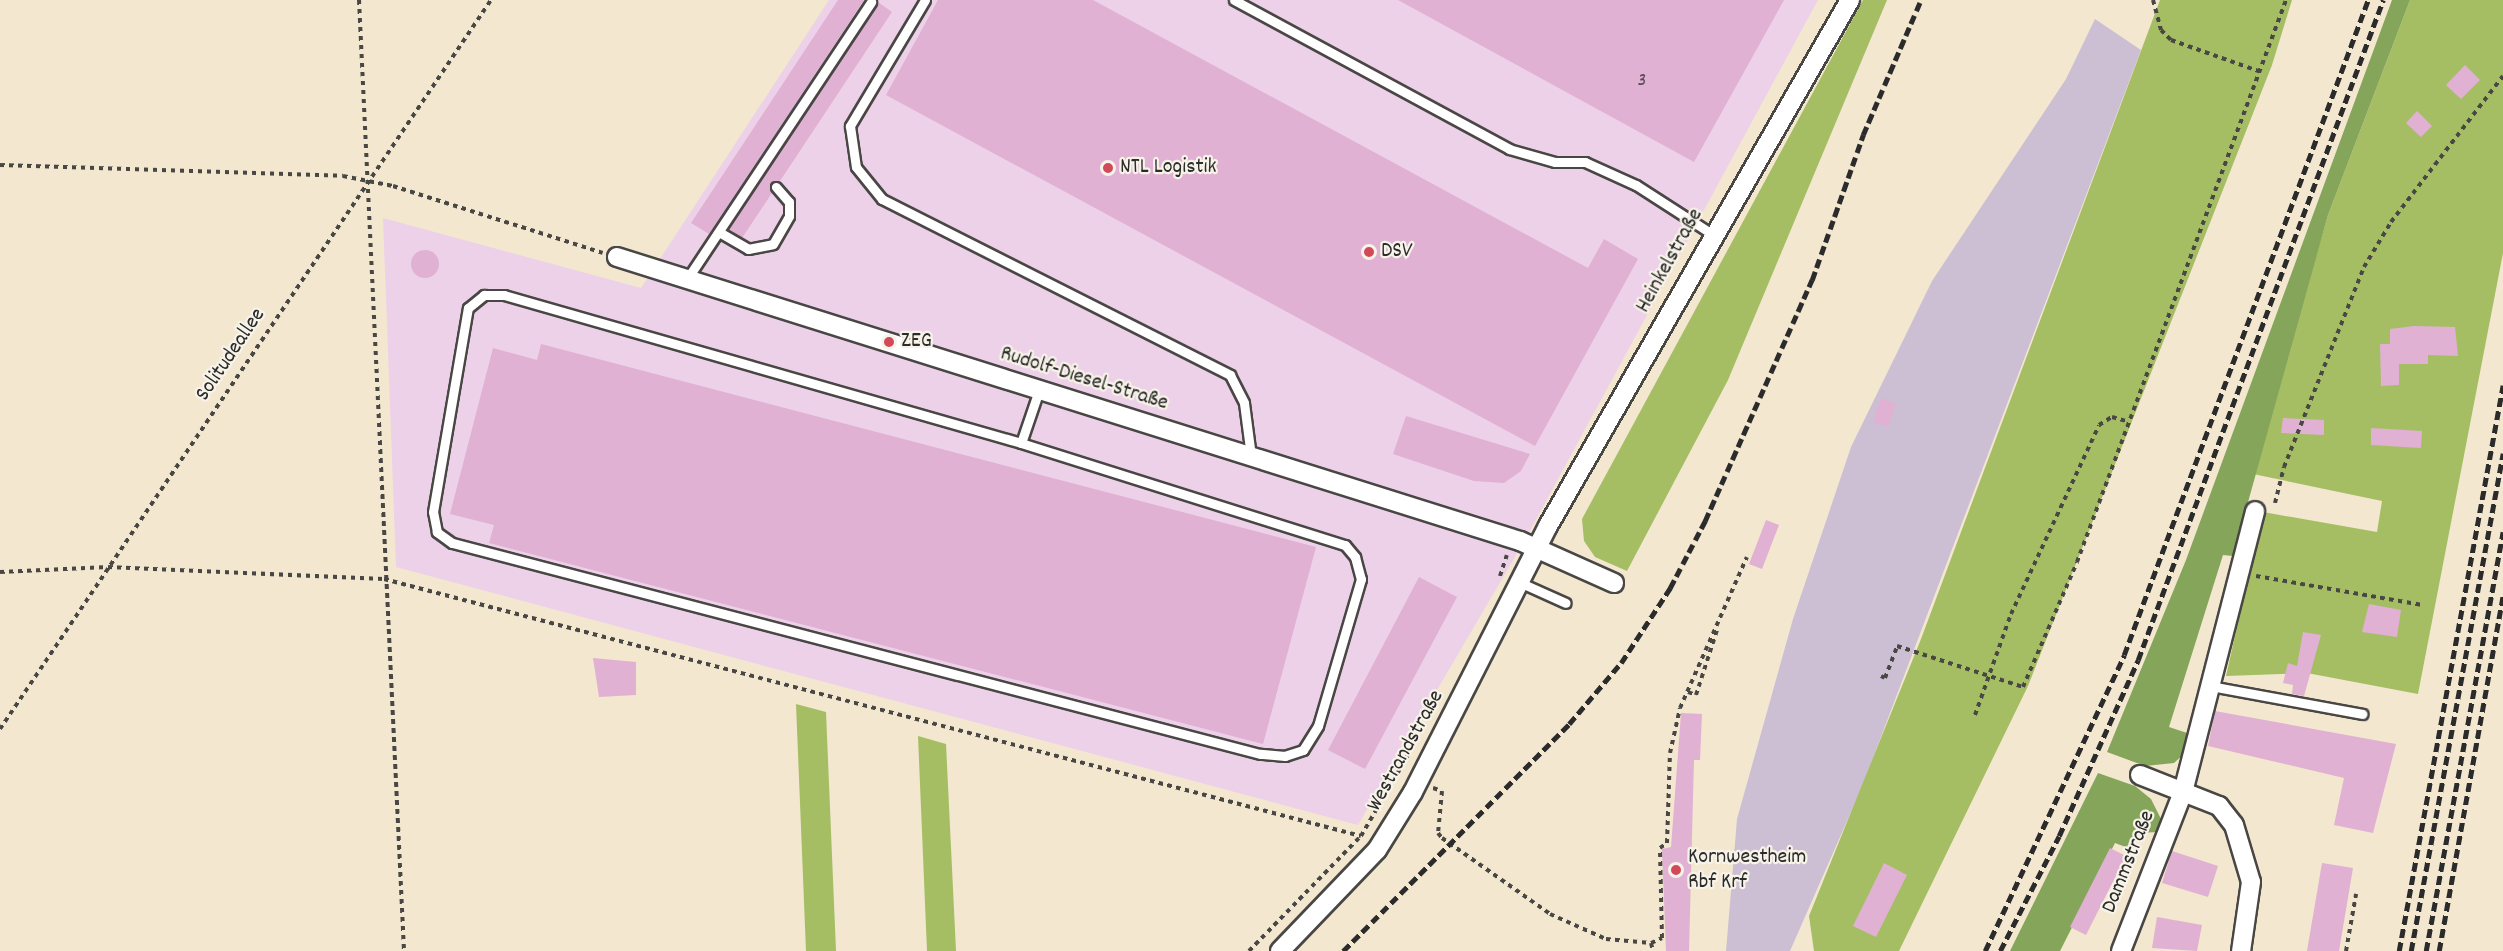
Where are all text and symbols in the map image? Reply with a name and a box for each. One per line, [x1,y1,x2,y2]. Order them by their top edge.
house number: 3 [1638,69,1646,93]
place label: NTL Logistik [1120,155,1217,181]
marker: NTL Logistik [1101,161,1115,175]
street label: Heinkelstraße [1631,204,1709,318]
place label: DSV [1381,239,1413,265]
marker: DSV [1362,245,1376,259]
street label: Solitudeallee [190,303,272,407]
place label: ZEG [901,329,932,355]
marker: ZEG [882,335,896,349]
street label: Rudolf-Diesel-Straße [997,341,1171,417]
street label: Westrandstraße [1362,686,1450,816]
street label: Dammstraße [2097,807,2161,917]
place label: Kornwestheim Rbf Krf [1688,844,1806,896]
marker: Kornwestheim Rbf Krf [1669,863,1683,877]

